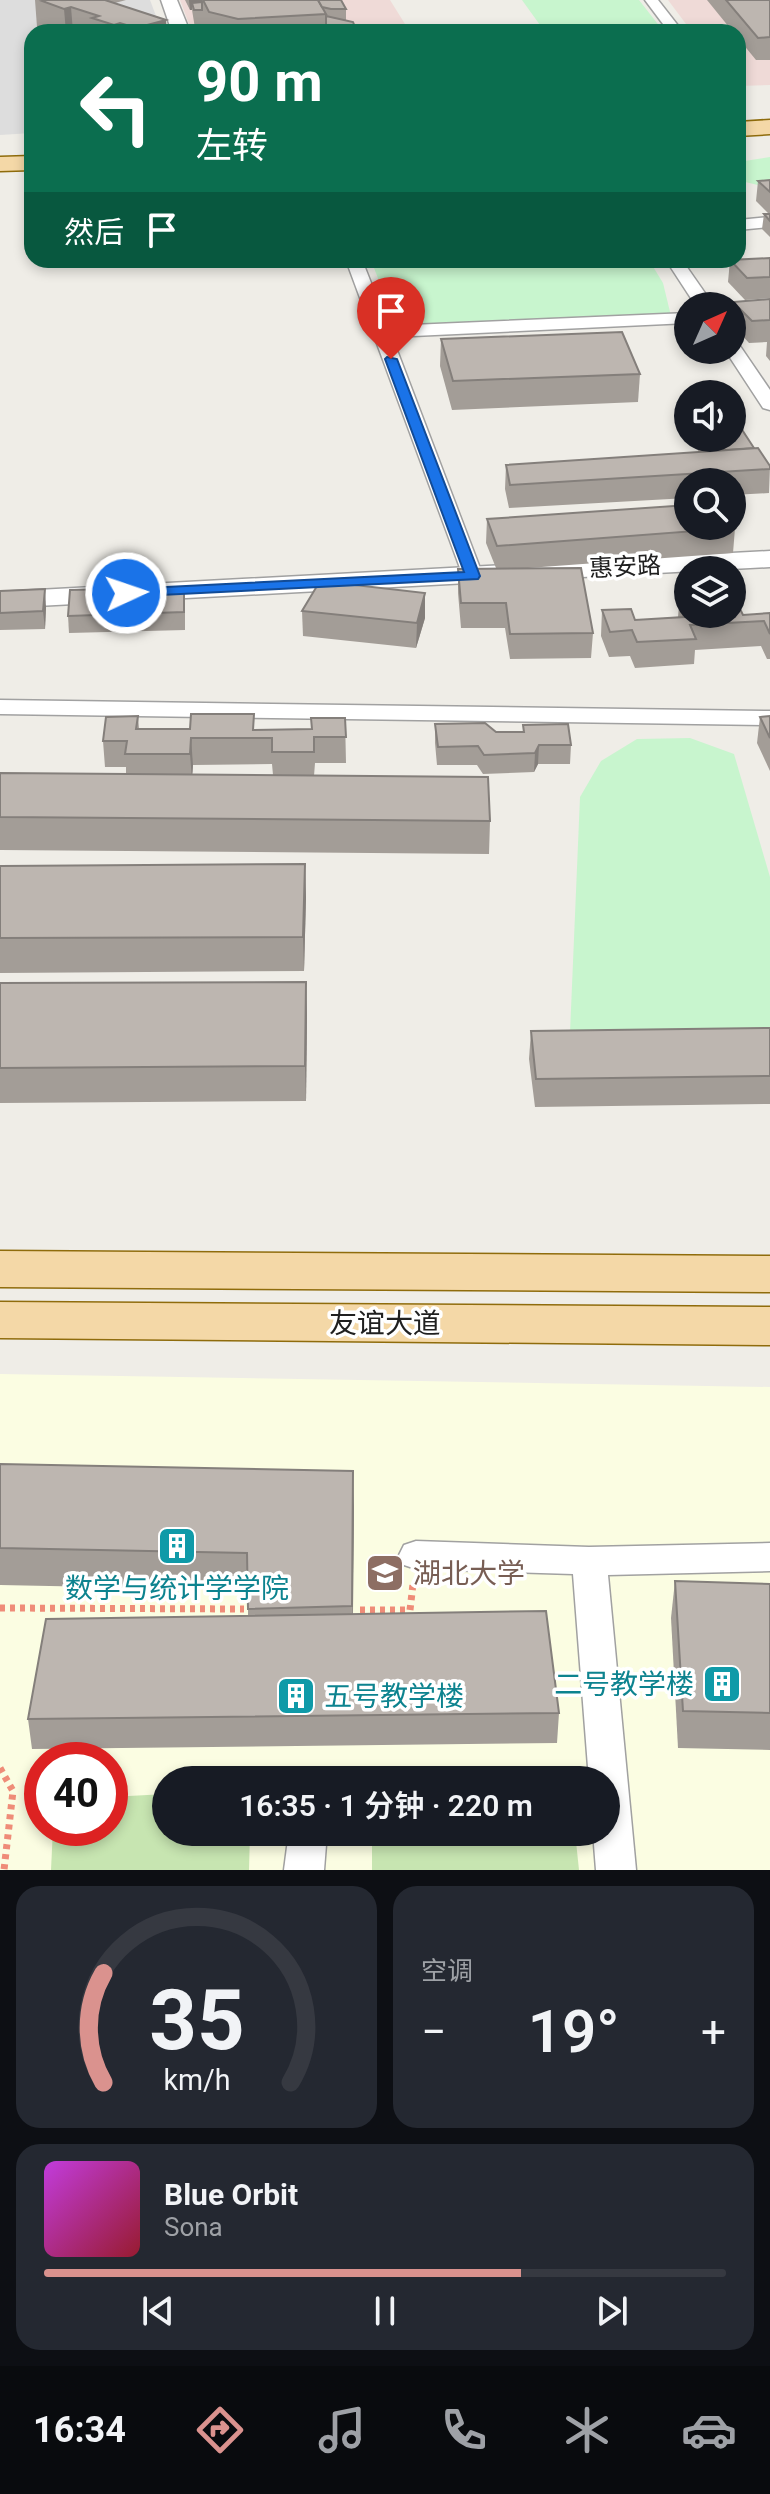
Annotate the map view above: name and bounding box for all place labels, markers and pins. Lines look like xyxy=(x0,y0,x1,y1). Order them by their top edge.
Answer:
pin xyxy=(357,277,425,359)
building icon: 数学与统计学学院 xyxy=(156,1525,198,1567)
school or university icon: 湖北大学 xyxy=(364,1552,406,1594)
place label: 湖北大学 xyxy=(413,1557,525,1590)
place label: 数学与统计学学院 xyxy=(65,1572,289,1605)
building icon: 二号教学楼 xyxy=(701,1663,743,1705)
place label: 二号教学楼 xyxy=(554,1668,694,1701)
building icon: 五号教学楼 xyxy=(275,1675,317,1717)
place label: 五号教学楼 xyxy=(324,1680,464,1713)

